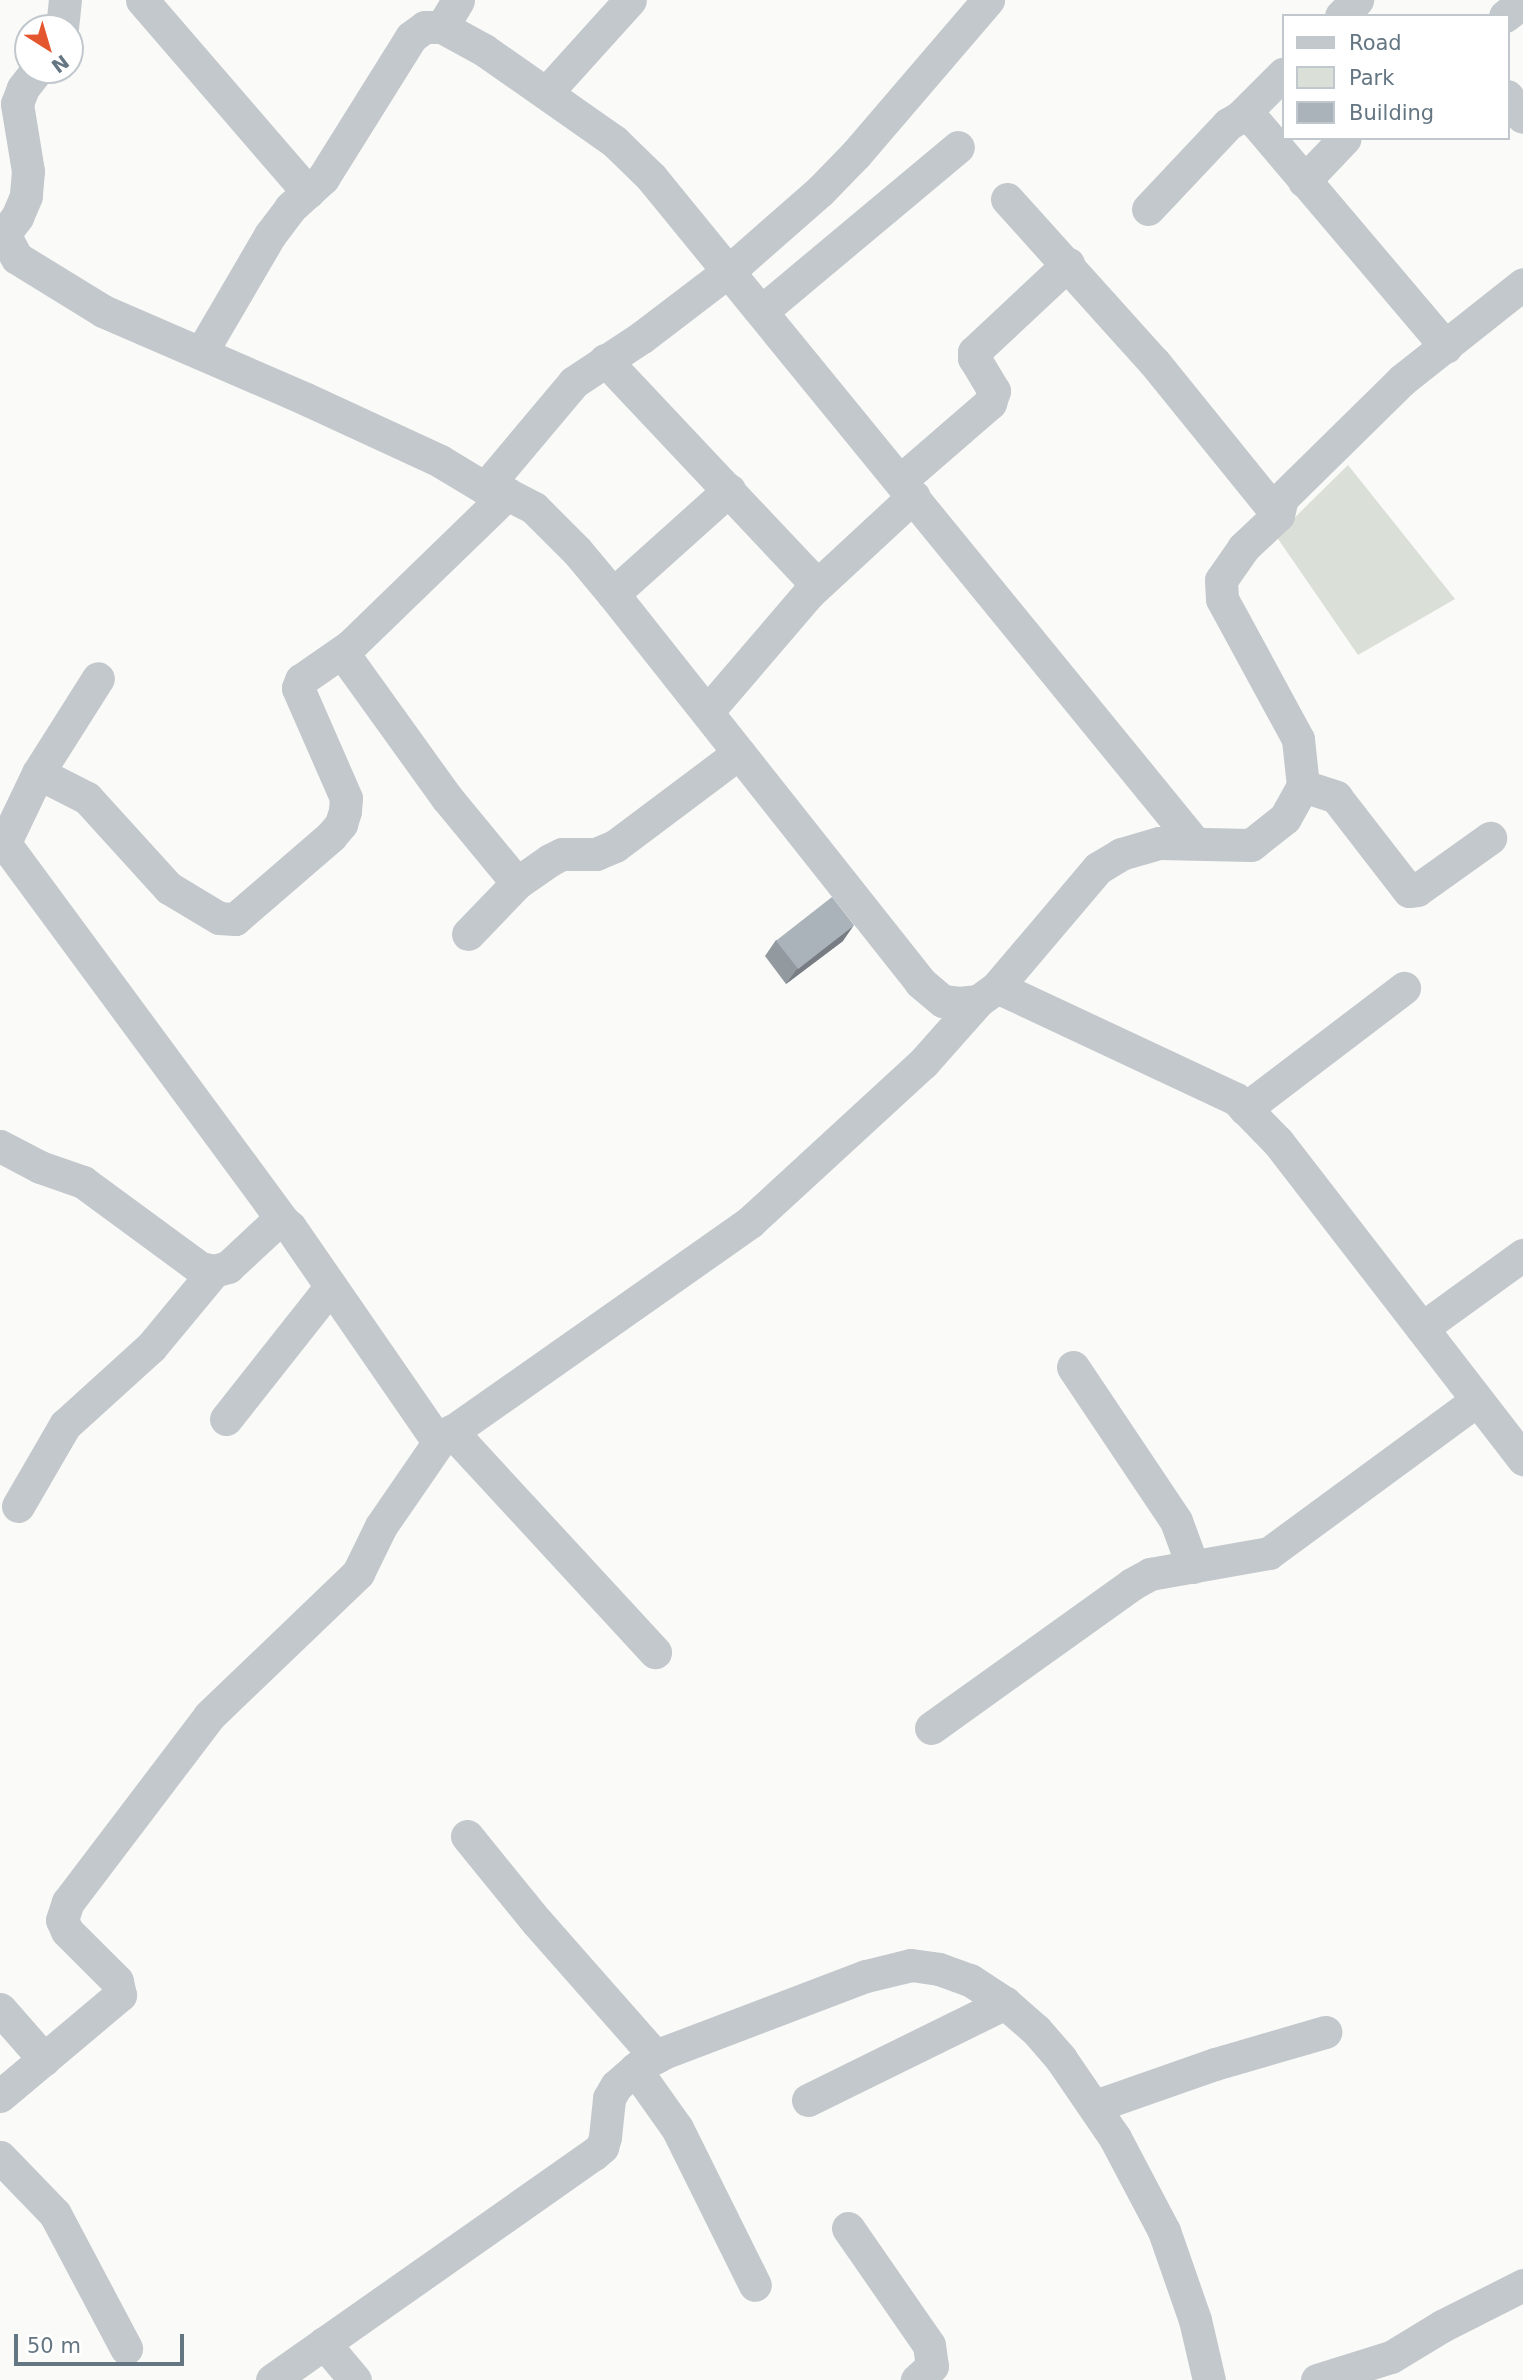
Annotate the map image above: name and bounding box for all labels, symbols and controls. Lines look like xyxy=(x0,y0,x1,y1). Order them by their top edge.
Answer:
north arrow xyxy=(14,14,84,84)
legend xyxy=(1282,14,1509,140)
text: Road xyxy=(1349,31,1402,55)
text: N xyxy=(47,51,73,78)
text: Park xyxy=(1349,66,1394,90)
text: Building xyxy=(1349,101,1434,125)
scale bar xyxy=(18,2320,187,2364)
text: 50 m xyxy=(27,2334,81,2358)

